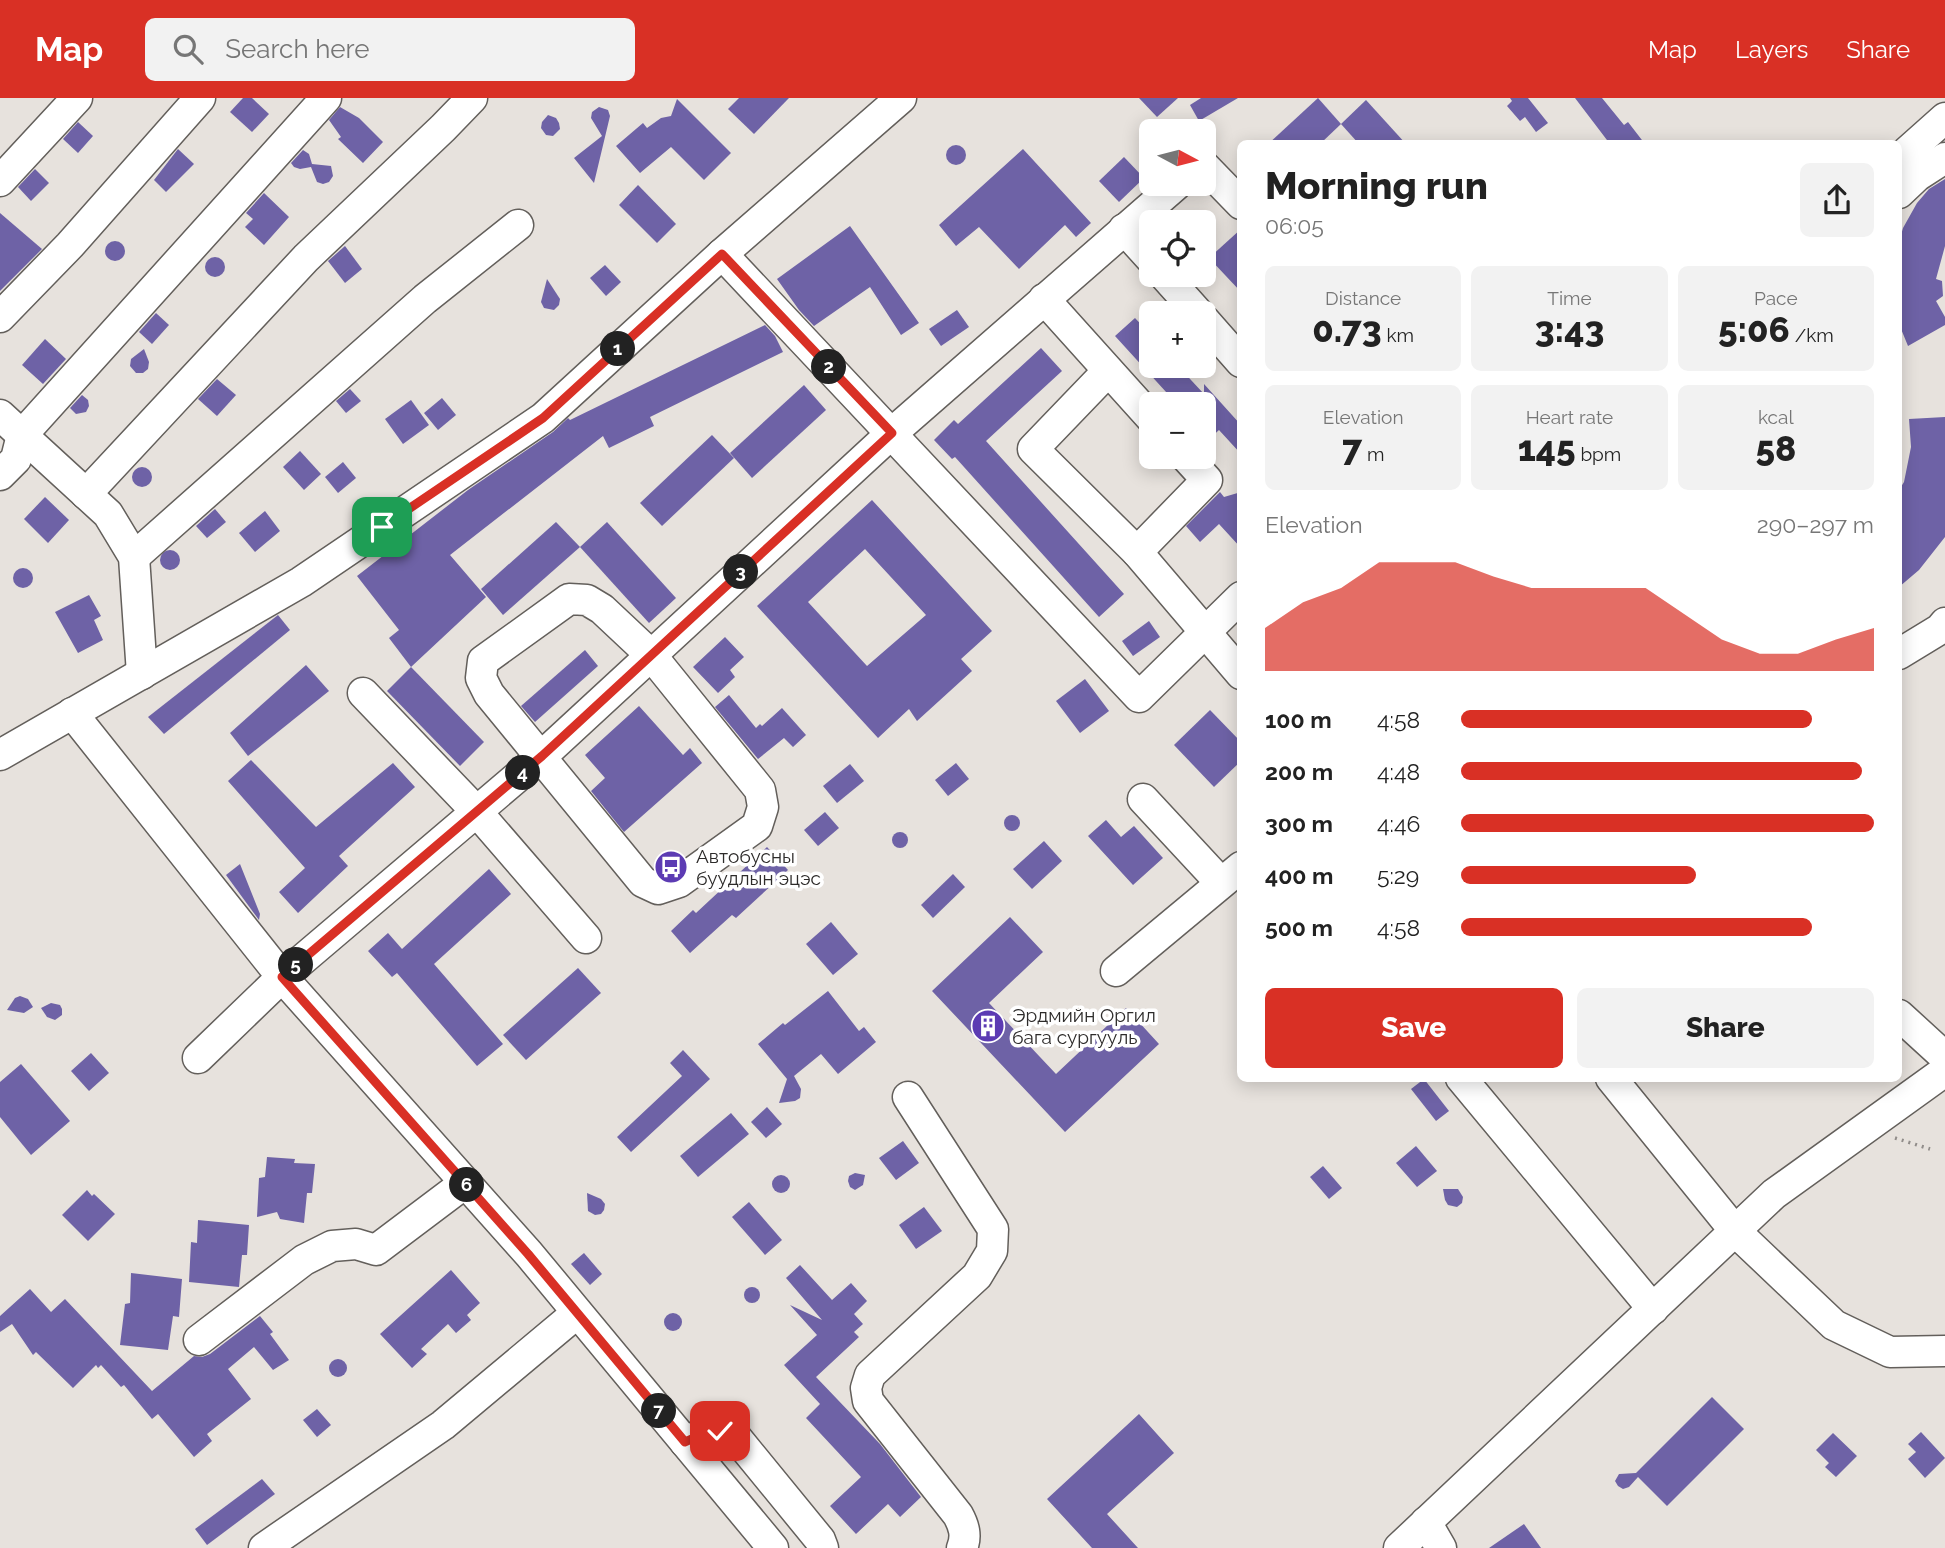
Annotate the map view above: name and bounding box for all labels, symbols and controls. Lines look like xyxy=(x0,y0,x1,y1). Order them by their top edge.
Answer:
search box xyxy=(145,18,635,81)
text: Map xyxy=(35,30,103,69)
icon: search xyxy=(169,30,207,68)
text: Search here xyxy=(225,34,370,64)
text: Map xyxy=(1648,35,1697,64)
text: Layers xyxy=(1735,35,1808,64)
text: Share xyxy=(1846,35,1910,64)
north arrow xyxy=(1139,119,1216,196)
map controls xyxy=(1139,119,1216,469)
text: Morning run xyxy=(1265,163,1488,208)
button: share xyxy=(1800,163,1874,237)
button: locate xyxy=(1139,210,1216,287)
text: 06:05 xyxy=(1265,212,1324,239)
text: Distance xyxy=(1325,287,1401,309)
text: Time xyxy=(1547,287,1592,309)
text: Pace xyxy=(1754,287,1798,309)
button: + xyxy=(1139,301,1216,378)
text: 0.73 xyxy=(1312,309,1382,350)
text: 3:43 xyxy=(1535,309,1604,350)
text: 5:06 xyxy=(1718,309,1790,350)
text: km xyxy=(1382,324,1414,346)
text: /km xyxy=(1790,324,1834,346)
pin: 1 xyxy=(600,331,636,366)
text: 1 xyxy=(613,337,622,359)
pin: 2 xyxy=(812,350,846,384)
text: 2 xyxy=(823,355,834,377)
button: − xyxy=(1139,392,1216,469)
text: Elevation xyxy=(1323,406,1404,428)
text: Heart rate xyxy=(1526,406,1613,428)
text: kcal xyxy=(1758,406,1794,428)
text: 7 xyxy=(1342,428,1362,469)
text: 145 xyxy=(1518,428,1576,469)
text: 58 xyxy=(1755,428,1796,469)
text: m xyxy=(1362,443,1384,465)
text: bpm xyxy=(1576,443,1621,465)
pin xyxy=(352,497,412,557)
icon: arrive xyxy=(363,508,401,546)
text: Elevation xyxy=(1265,511,1363,538)
text: 290–297 m xyxy=(1757,511,1874,538)
pin: 3 xyxy=(724,554,758,589)
text: 3 xyxy=(735,560,746,582)
text: 100 m xyxy=(1265,706,1332,733)
text: 4:58 xyxy=(1377,706,1420,733)
pin: 4 xyxy=(505,756,540,790)
text: 200 m xyxy=(1265,758,1333,785)
text: 4:48 xyxy=(1377,758,1420,785)
text: 4 xyxy=(517,761,528,783)
text: 300 m xyxy=(1265,810,1333,837)
text: 4:46 xyxy=(1377,810,1420,837)
place label: Автобусны буудлын эцэс xyxy=(696,845,821,889)
bus stop icon: Автобусны буудлын эцэс xyxy=(652,848,690,886)
text: 400 m xyxy=(1265,862,1333,889)
text: 5:29 xyxy=(1377,862,1419,889)
text: 500 m xyxy=(1265,914,1333,941)
text: 4:58 xyxy=(1377,914,1420,941)
pin: 5 xyxy=(278,948,314,982)
text: 5 xyxy=(290,953,301,975)
button: Save xyxy=(1265,988,1563,1068)
button: Share xyxy=(1577,988,1874,1068)
place label: Эрдмийн Оргил бага сургууль xyxy=(1012,1004,1156,1048)
building icon: Эрдмийн Оргил бага сургууль xyxy=(969,1007,1007,1045)
pin: 6 xyxy=(449,1168,484,1202)
text: 6 xyxy=(461,1173,472,1195)
pin: 7 xyxy=(642,1394,676,1428)
text: 7 xyxy=(653,1399,664,1421)
pin xyxy=(690,1401,750,1461)
icon: check xyxy=(701,1412,739,1450)

